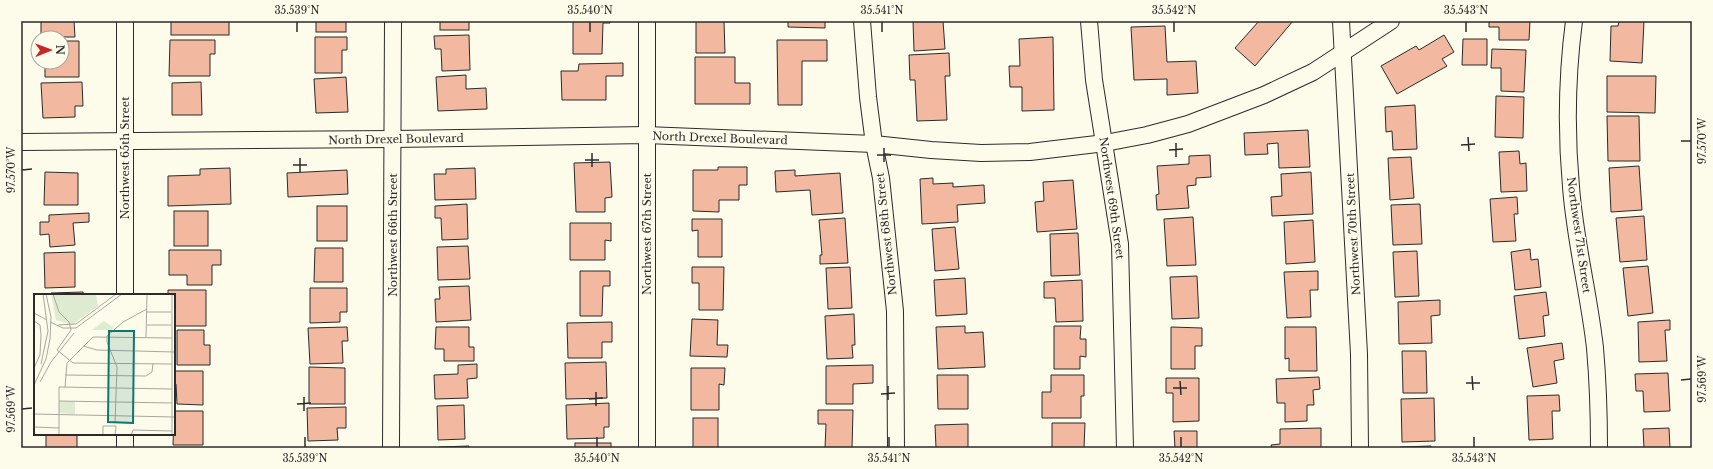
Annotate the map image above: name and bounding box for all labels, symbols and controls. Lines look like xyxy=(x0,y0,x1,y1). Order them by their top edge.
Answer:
text: 35.539°N xyxy=(274,4,320,17)
text: 35.540°N xyxy=(567,4,613,17)
text: 35.541°N xyxy=(861,4,903,17)
text: 35.542°N xyxy=(1152,4,1196,17)
text: 35.543°N xyxy=(1444,4,1488,17)
north arrow xyxy=(30,30,70,70)
text: N xyxy=(53,45,67,56)
street label: Northwest 65th Street xyxy=(118,96,132,219)
text: 97.570°W xyxy=(1696,117,1709,164)
street label: North Drexel Boulevard xyxy=(652,129,789,147)
street label: North Drexel Boulevard xyxy=(328,131,464,147)
street label: Northwest 69th Street xyxy=(1096,136,1128,261)
text: 97.570°W xyxy=(5,146,18,193)
street label: Northwest 68th Street xyxy=(873,171,899,296)
street label: Northwest 66th Street xyxy=(386,172,400,297)
street label: Northwest 67th Street xyxy=(640,172,654,295)
street label: Northwest 70th Street xyxy=(1343,172,1363,296)
street label: Northwest 71st Street xyxy=(1564,176,1594,295)
inset map xyxy=(34,294,175,435)
text: 97.569°W xyxy=(1696,355,1709,403)
text: 97.569°W xyxy=(5,385,18,433)
text: 35.539°N xyxy=(282,452,328,465)
text: 35.540°N xyxy=(574,452,620,465)
text: 35.541°N xyxy=(868,452,910,465)
text: 35.542°N xyxy=(1159,452,1203,465)
text: 35.543°N xyxy=(1452,452,1496,465)

